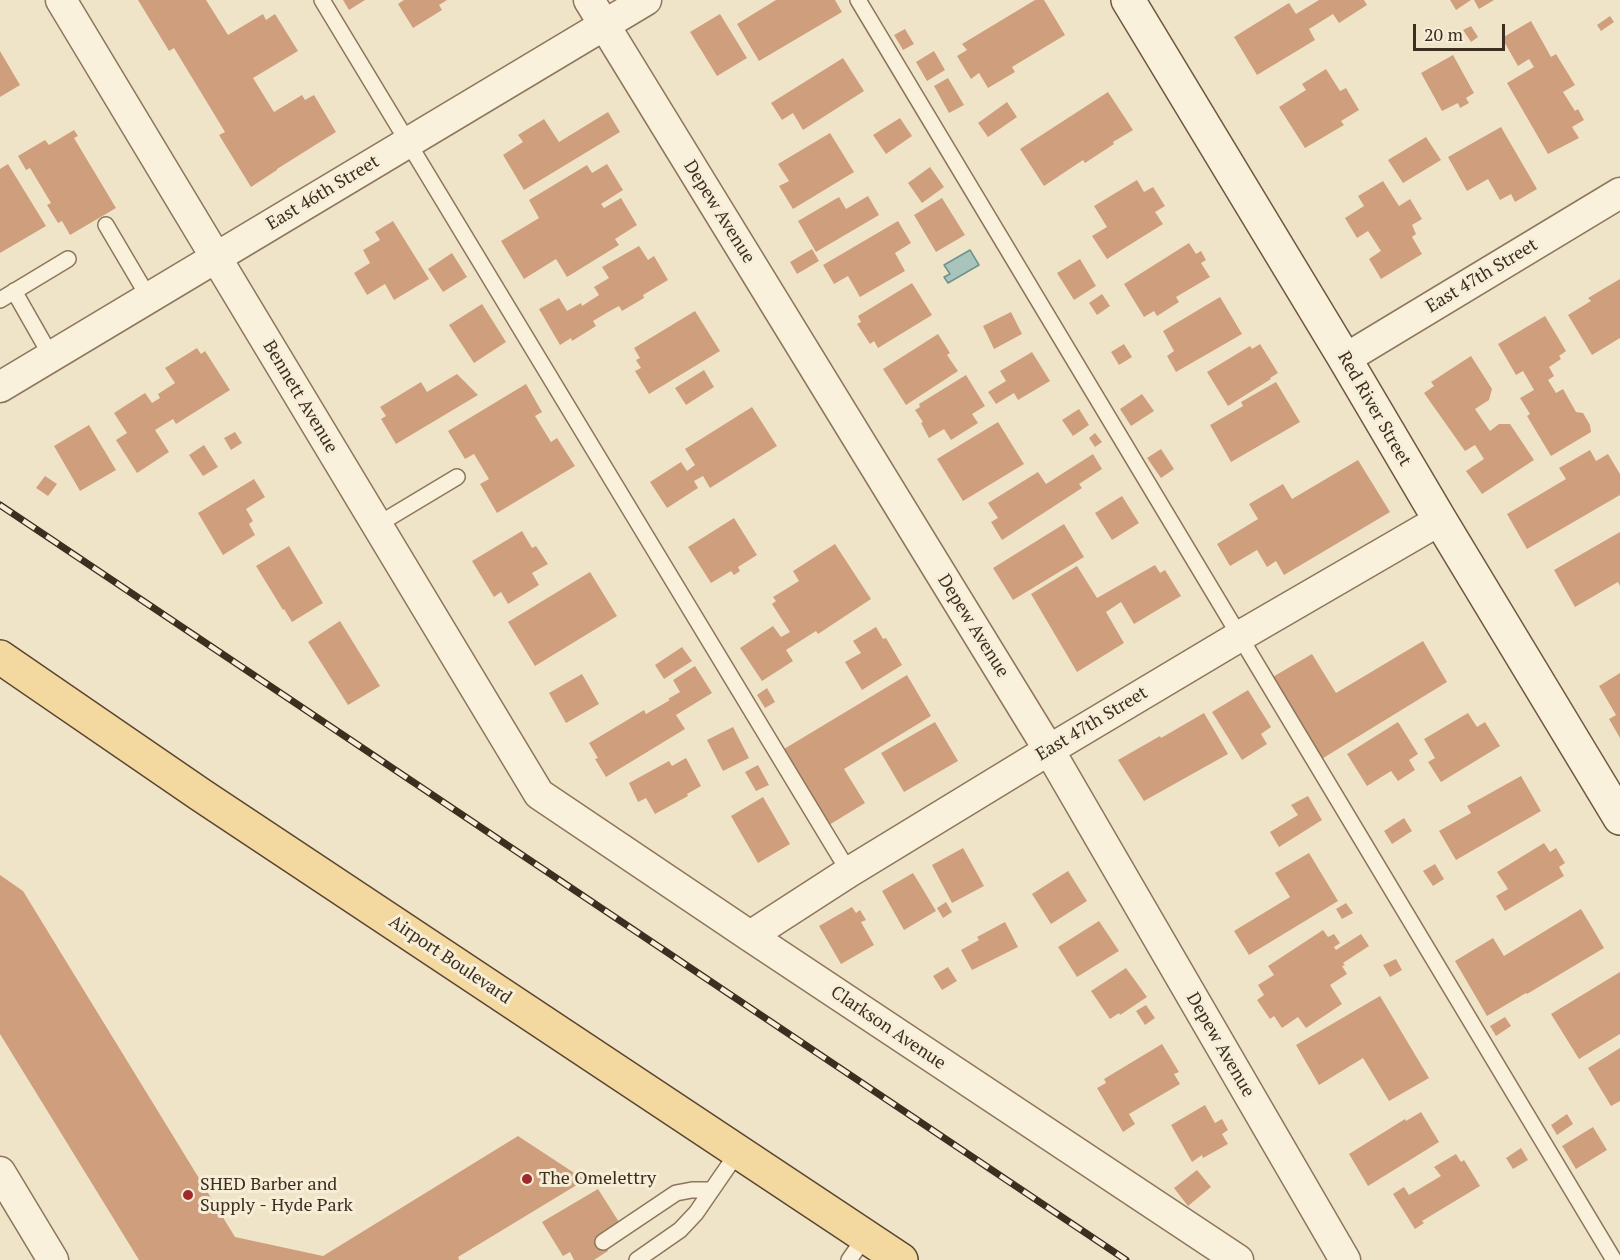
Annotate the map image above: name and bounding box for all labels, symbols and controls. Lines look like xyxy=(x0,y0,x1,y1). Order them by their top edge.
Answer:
scale bar xyxy=(1416,12,1508,50)
text: 20 m xyxy=(1424,22,1463,46)
street label: East 46th Street xyxy=(263,151,383,235)
street label: Depew Avenue xyxy=(679,156,759,268)
street label: East 47th Street xyxy=(1422,234,1542,318)
street label: Bennett Avenue xyxy=(258,337,342,457)
street label: Red River Street xyxy=(1332,348,1416,470)
street label: Depew Avenue xyxy=(933,570,1013,682)
street label: East 47th Street xyxy=(1032,682,1152,766)
street label: Airport Boulevard xyxy=(385,911,515,1009)
street label: Clarkson Avenue xyxy=(826,982,950,1074)
street label: Depew Avenue xyxy=(1181,989,1259,1101)
place label: The Omelettry xyxy=(539,1168,656,1190)
marker: The Omelettry xyxy=(520,1172,534,1186)
place label: SHED Barber and Supply - Hyde Park xyxy=(200,1174,353,1216)
marker: SHED Barber and Supply - Hyde Park xyxy=(181,1188,195,1202)

